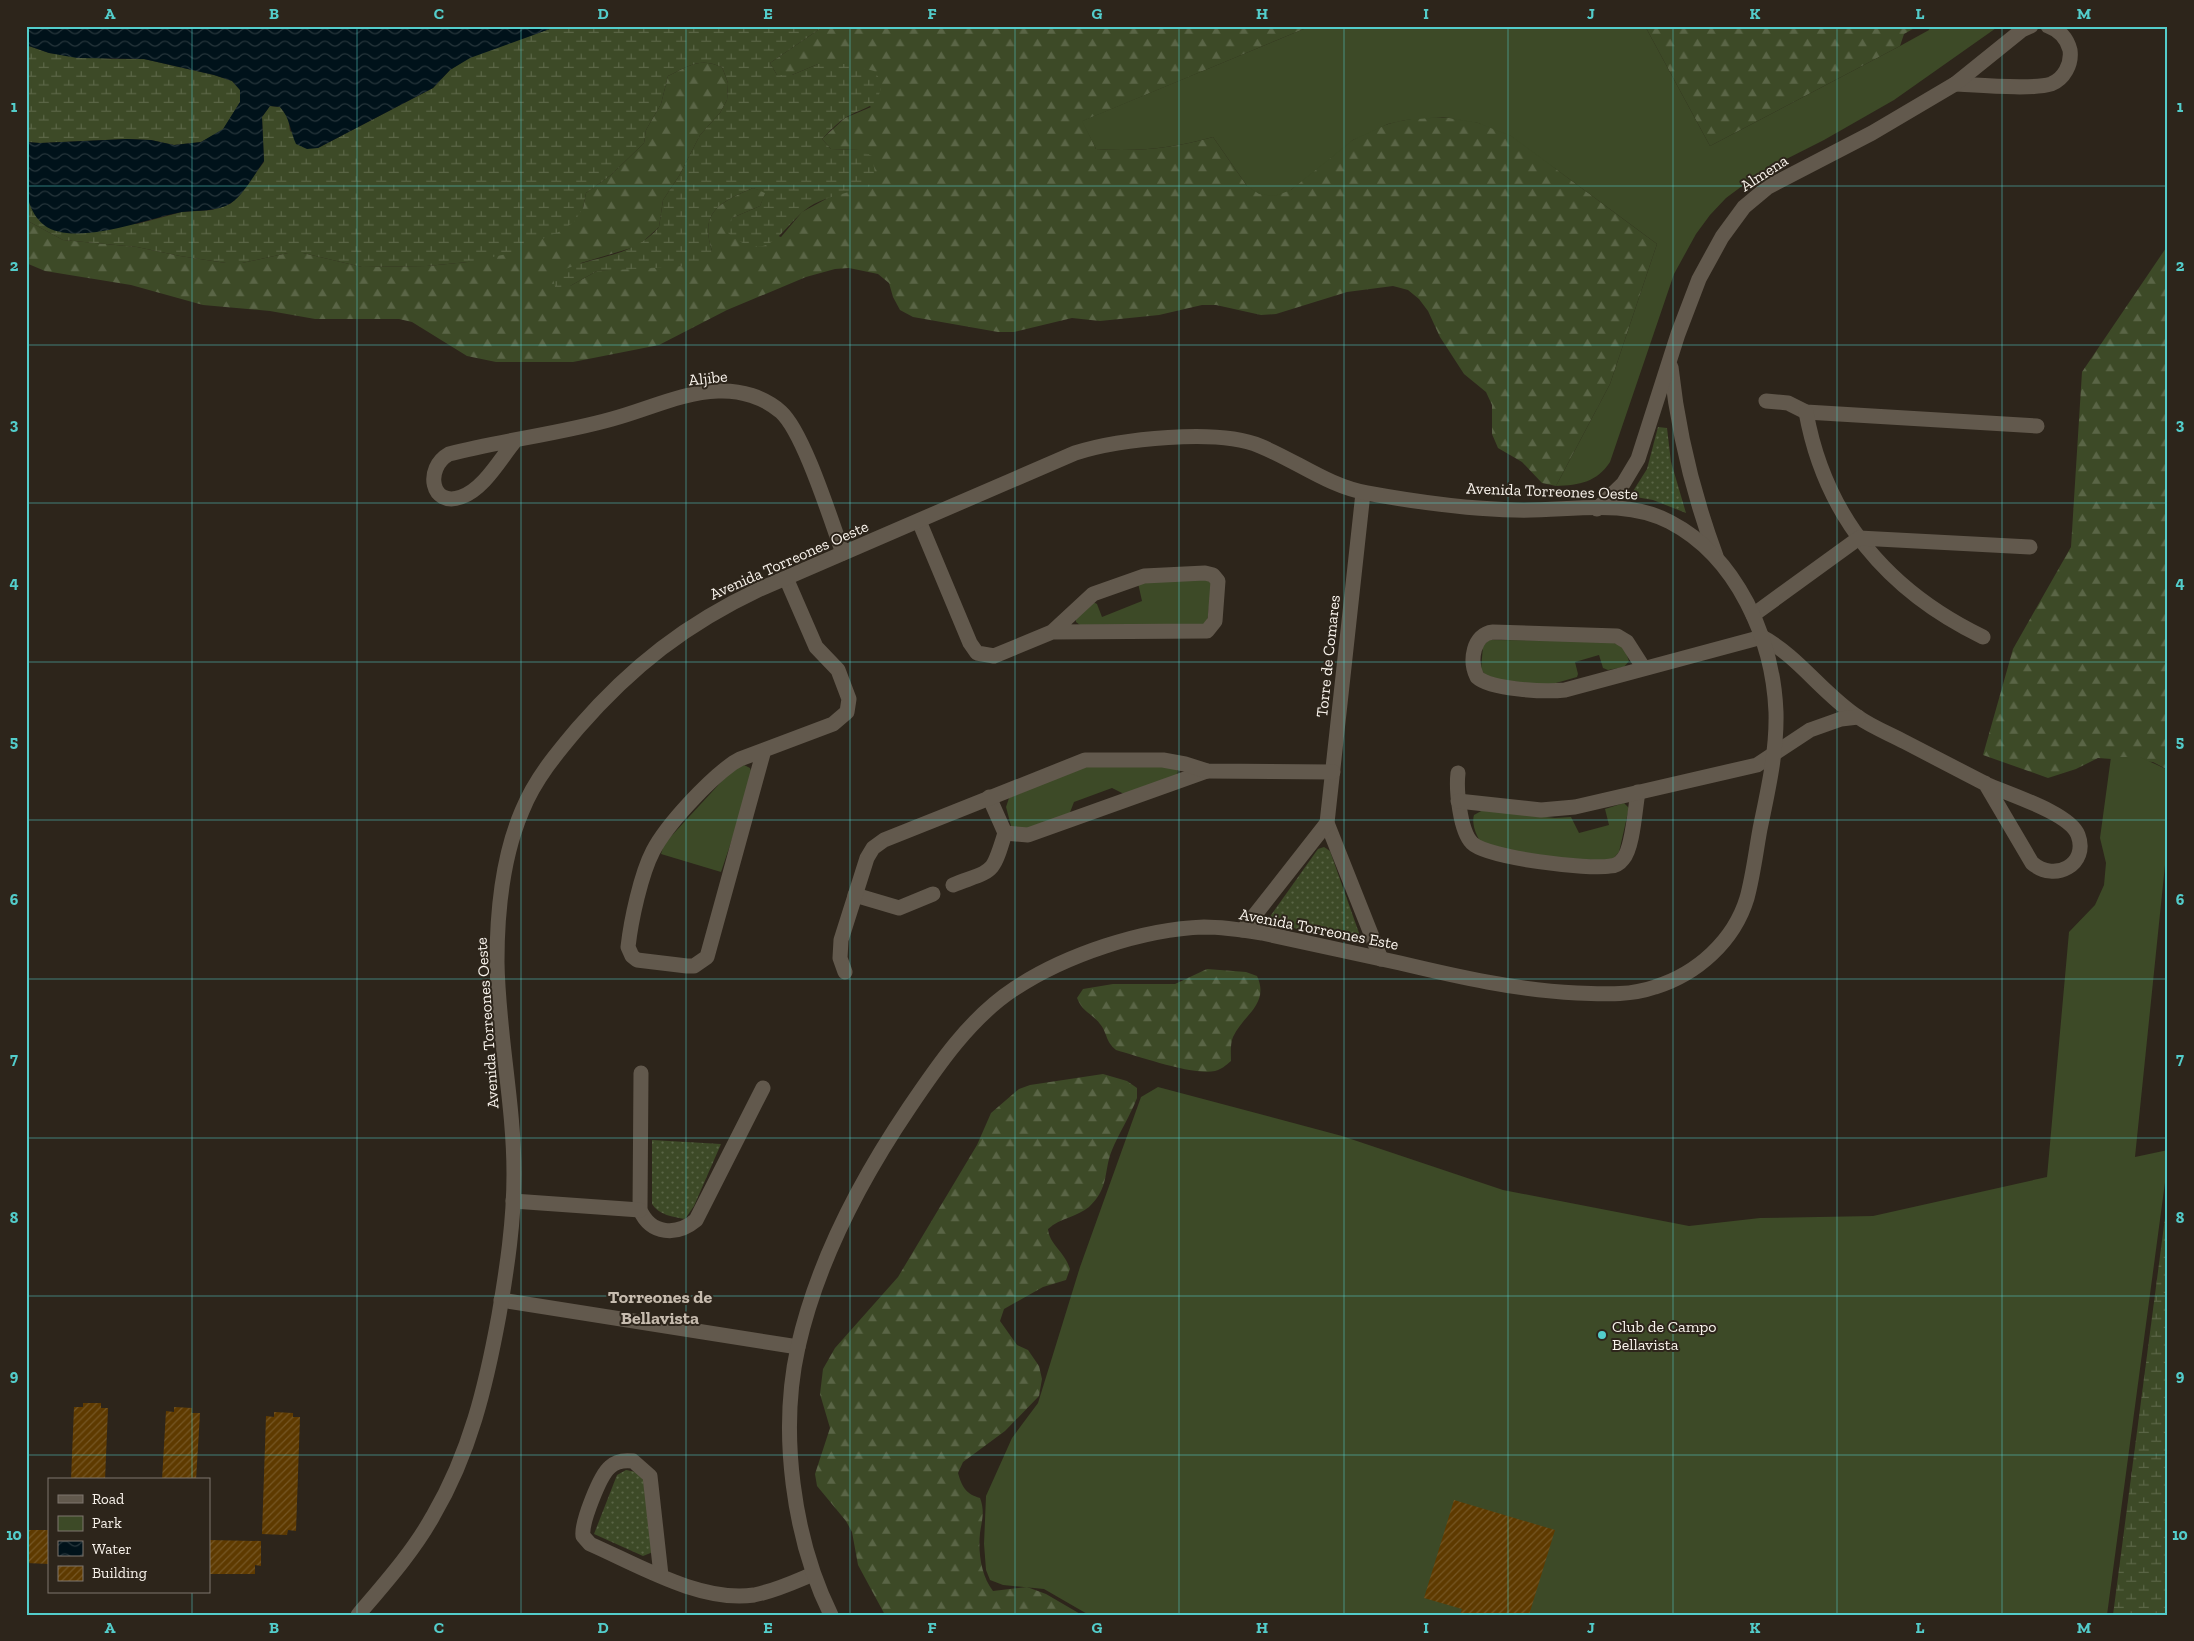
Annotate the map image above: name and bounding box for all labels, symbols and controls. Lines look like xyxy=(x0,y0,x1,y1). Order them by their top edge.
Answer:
text: A xyxy=(105,4,116,23)
text: B xyxy=(269,4,279,23)
text: C xyxy=(434,4,444,23)
text: D xyxy=(597,4,609,23)
text: E xyxy=(763,4,773,23)
text: F xyxy=(927,4,937,23)
text: G xyxy=(1092,4,1103,23)
text: H xyxy=(1256,4,1268,23)
text: I xyxy=(1423,4,1429,23)
text: J xyxy=(1587,4,1595,23)
text: K xyxy=(1750,4,1761,23)
text: L xyxy=(1916,4,1925,23)
text: M xyxy=(2077,4,2091,23)
text: 1 xyxy=(11,97,18,116)
text: 1 xyxy=(2177,97,2184,116)
street label: Almena xyxy=(1737,150,1792,195)
text: 2 xyxy=(10,256,19,275)
text: 2 xyxy=(2176,256,2185,275)
street label: Aljibe xyxy=(688,367,728,389)
text: 3 xyxy=(10,415,19,434)
text: 3 xyxy=(2176,415,2185,434)
street label: Avenida Torreones Oeste xyxy=(1466,479,1638,503)
street label: Avenida Torreones Oeste xyxy=(707,516,871,604)
text: 4 xyxy=(9,573,19,592)
text: 4 xyxy=(2175,573,2185,592)
street label: Torre de Comares xyxy=(1312,594,1344,718)
text: 5 xyxy=(10,732,18,751)
text: 5 xyxy=(2176,732,2184,751)
text: 6 xyxy=(10,890,19,909)
text: 6 xyxy=(2176,890,2185,909)
street label: Avenida Torreones Este xyxy=(1238,904,1400,954)
street label: Avenida Torreones Oeste xyxy=(472,937,502,1109)
text: 7 xyxy=(10,1049,18,1068)
text: 7 xyxy=(2176,1049,2184,1068)
text: 8 xyxy=(10,1208,19,1227)
text: 8 xyxy=(2176,1208,2185,1227)
district label: Torreones de Bellavista xyxy=(608,1286,712,1329)
place label: Club de Campo Bellavista xyxy=(1612,1317,1717,1354)
marker: Club de Campo Bellavista xyxy=(1596,1329,1608,1341)
text: 9 xyxy=(10,1366,19,1385)
text: 9 xyxy=(2176,1366,2185,1385)
legend xyxy=(48,1478,210,1594)
text: Road xyxy=(92,1490,125,1508)
text: Park xyxy=(92,1514,122,1532)
text: 10 xyxy=(6,1525,22,1544)
text: 10 xyxy=(2172,1525,2188,1544)
text: Water xyxy=(92,1540,132,1558)
text: Building xyxy=(92,1564,147,1582)
text: A xyxy=(105,1618,116,1637)
text: B xyxy=(269,1618,279,1637)
text: C xyxy=(434,1618,444,1637)
text: D xyxy=(597,1618,609,1637)
text: E xyxy=(763,1618,773,1637)
text: F xyxy=(927,1618,937,1637)
text: G xyxy=(1092,1618,1103,1637)
text: H xyxy=(1256,1618,1268,1637)
text: I xyxy=(1423,1618,1429,1637)
text: J xyxy=(1587,1618,1595,1637)
text: K xyxy=(1750,1618,1761,1637)
text: L xyxy=(1916,1618,1925,1637)
text: M xyxy=(2077,1618,2091,1637)

